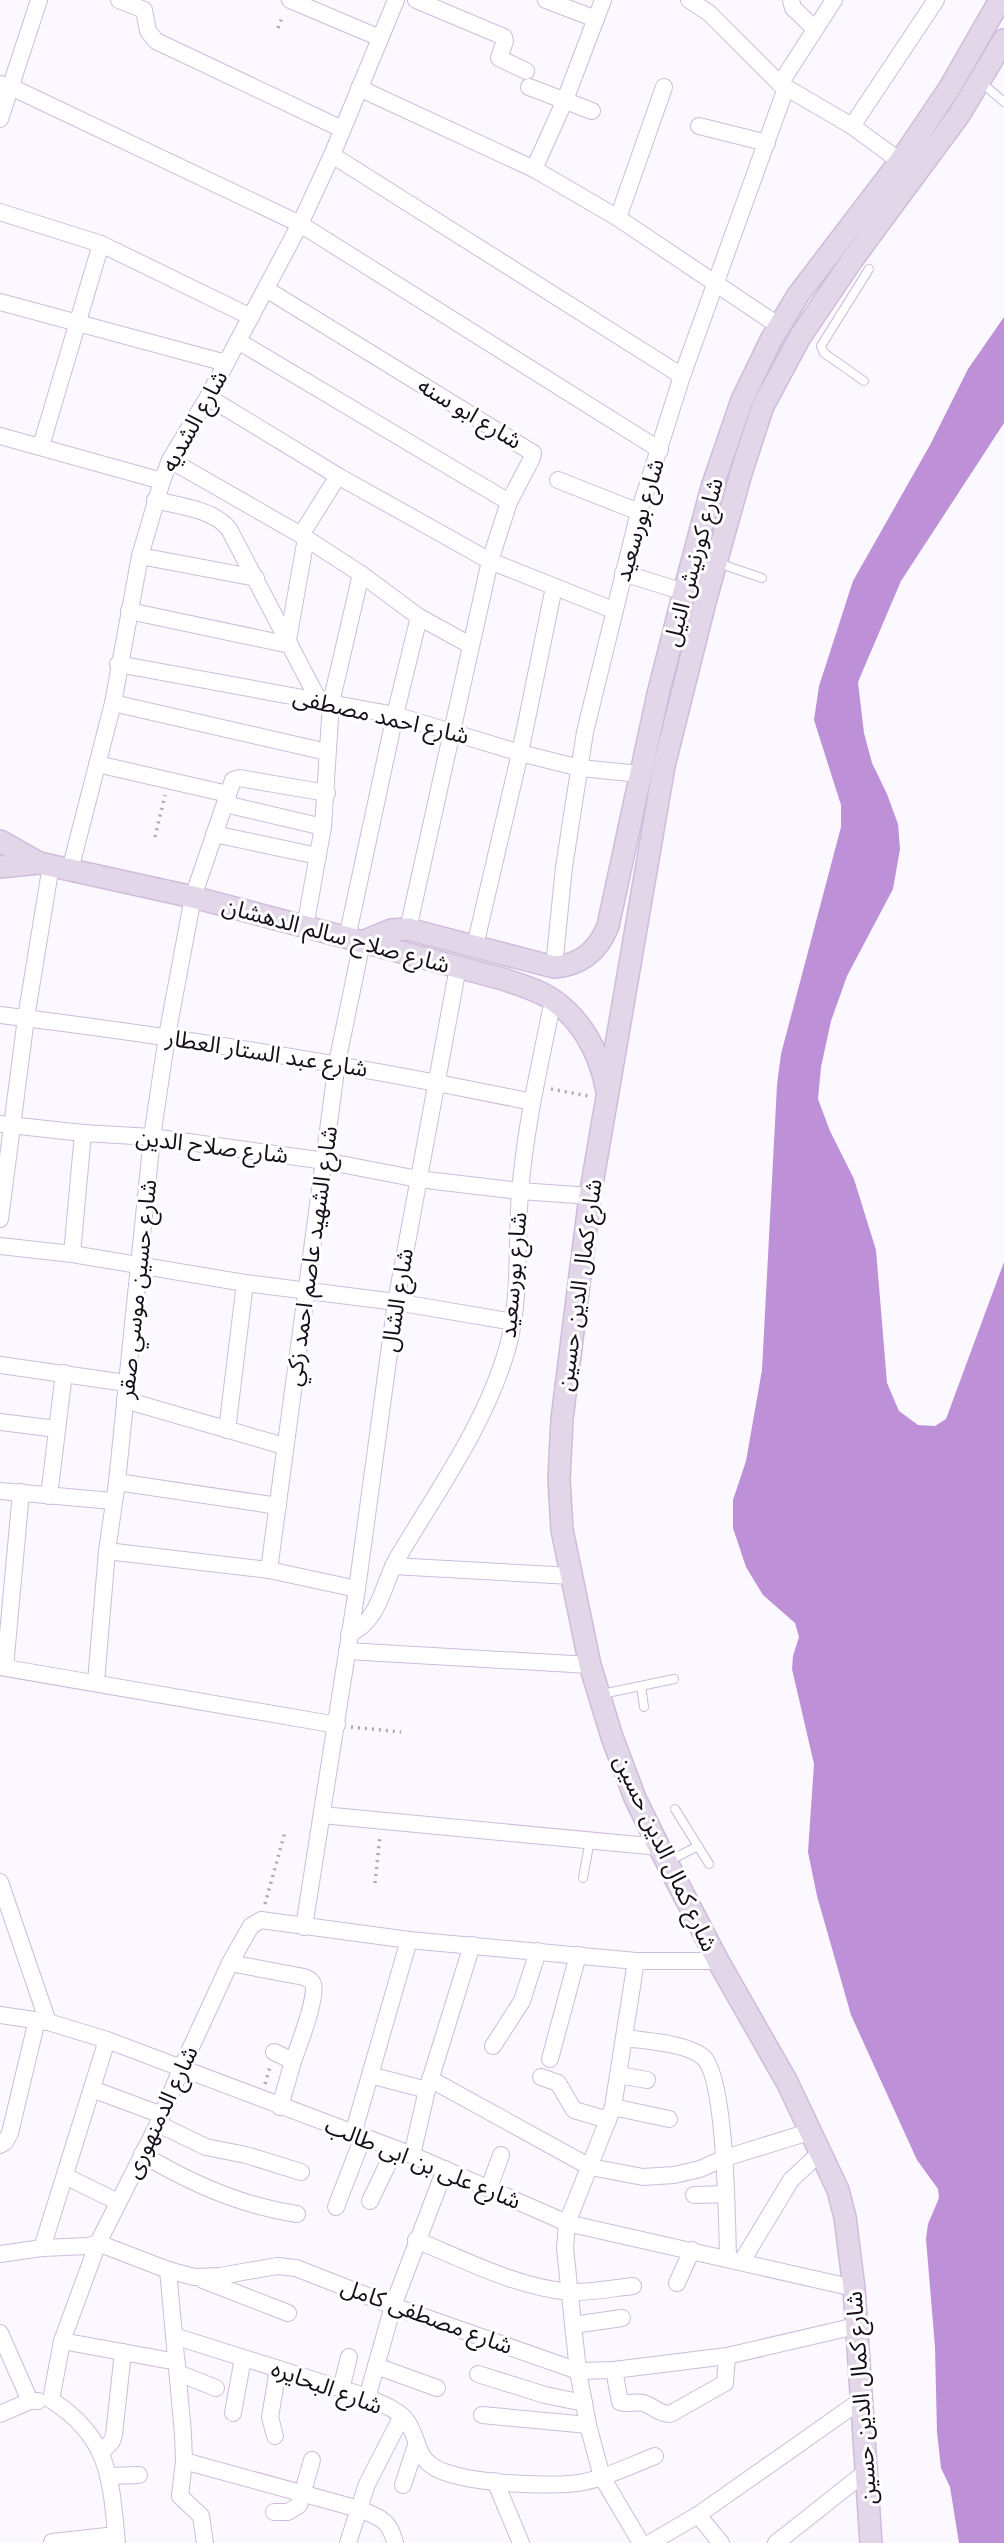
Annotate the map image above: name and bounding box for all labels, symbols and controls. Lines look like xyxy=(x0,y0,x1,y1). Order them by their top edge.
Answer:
street label: شارع الشديه xyxy=(154,365,236,478)
street label: شارع ابو سنه xyxy=(411,370,528,458)
street label: شارع بورسعيد xyxy=(607,455,673,585)
street label: شارع كورنيش النيل xyxy=(656,474,732,650)
street label: شارع احمد مصطفى xyxy=(290,681,472,753)
street label: شارع صلاح سالم الدهشان xyxy=(218,890,453,982)
street label: شارع عبد الستار العطار xyxy=(163,1022,370,1086)
street label: شارع صلاح الدين xyxy=(134,1122,290,1172)
street label: شارع الشهيد عاصم احمد زكي xyxy=(278,1124,346,1388)
street label: شارع كمال الدين حسين xyxy=(549,1177,611,1393)
street label: شارع حسين موسي صقر xyxy=(110,1178,166,1401)
street label: شارع بورسعيد xyxy=(493,1211,535,1339)
street label: شارع الشال xyxy=(374,1246,422,1354)
street label: شارع كمال الدين حسين xyxy=(605,1750,725,1957)
street label: شارع الدمنهورى xyxy=(117,2041,207,2184)
street label: شارع على بن ابى طالب xyxy=(320,2110,525,2218)
street label: شارع مصطفى كامل xyxy=(337,2271,517,2363)
street label: شارع كمال الدين حسين xyxy=(839,2290,885,2506)
street label: شارع البحايره xyxy=(267,2353,387,2423)

